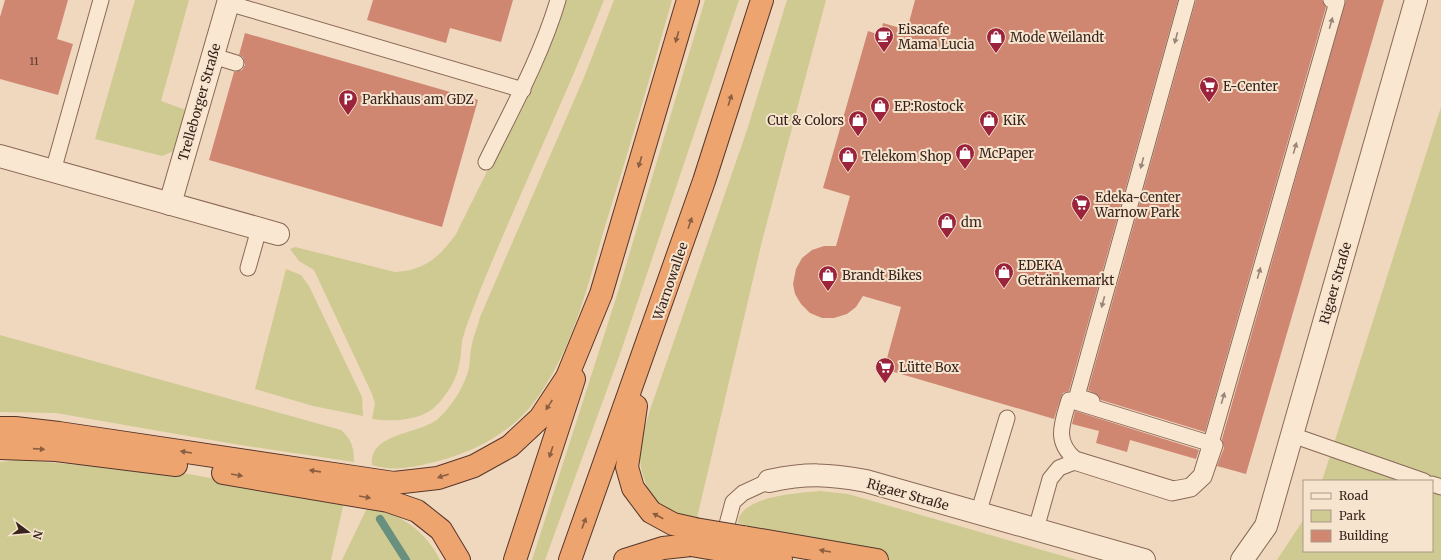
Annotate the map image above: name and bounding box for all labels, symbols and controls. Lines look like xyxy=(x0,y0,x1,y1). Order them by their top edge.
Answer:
one-way arrow xyxy=(1328,17,1334,29)
place label: Eisacafe Mama Lucia xyxy=(898,21,975,53)
cafe icon: Eisacafe Mama Lucia xyxy=(873,25,895,53)
shop icon: Mode Weilandt xyxy=(985,26,1007,54)
place label: Mode Weilandt xyxy=(1010,29,1104,46)
one-way arrow xyxy=(674,32,680,44)
one-way arrow xyxy=(1173,32,1179,44)
street label: Trelleborger Straße xyxy=(175,41,224,163)
house number: 11 xyxy=(29,54,39,68)
supermarket icon: E-Center xyxy=(1198,75,1220,103)
place label: E-Center xyxy=(1223,78,1278,95)
parking icon: Parkhaus am GDZ xyxy=(337,88,359,116)
place label: Parkhaus am GDZ xyxy=(362,91,474,108)
one-way arrow xyxy=(727,94,733,106)
shop icon: EP:Rostock xyxy=(869,95,891,123)
place label: EP:Rostock xyxy=(894,98,965,115)
shop icon: Cut & Colors xyxy=(847,109,869,137)
shop icon: KiK xyxy=(978,109,1000,137)
place label: Cut & Colors xyxy=(767,112,844,129)
place label: KiK xyxy=(1003,112,1027,129)
shop icon: McPaper xyxy=(954,142,976,170)
one-way arrow xyxy=(1292,142,1298,154)
shop icon: Telekom Shop xyxy=(837,145,859,173)
place label: McPaper xyxy=(979,145,1034,162)
place label: Telekom Shop xyxy=(862,148,951,165)
one-way arrow xyxy=(637,156,643,168)
one-way arrow xyxy=(1139,157,1145,169)
place label: Edeka-Center Warnow Park xyxy=(1094,189,1181,221)
supermarket icon: Edeka-Center Warnow Park xyxy=(1070,193,1092,221)
shop icon: dm xyxy=(936,211,958,239)
place label: dm xyxy=(961,214,982,231)
one-way arrow xyxy=(687,217,693,229)
street label: Warnowallee xyxy=(649,240,692,323)
street label: Rigaer Straße xyxy=(1316,240,1355,326)
place label: EDEKA Getränkemarkt xyxy=(1018,257,1114,289)
shop icon: EDEKA Getränkemarkt xyxy=(993,261,1015,289)
shop icon: Brandt Bikes xyxy=(817,264,839,292)
place label: Brandt Bikes xyxy=(842,267,922,284)
one-way arrow xyxy=(1256,267,1262,279)
one-way arrow xyxy=(1100,295,1106,308)
supermarket icon: Lütte Box xyxy=(874,356,896,384)
place label: Lütte Box xyxy=(899,359,959,376)
one-way arrow xyxy=(1220,392,1226,404)
one-way arrow xyxy=(545,399,552,411)
one-way arrow xyxy=(33,446,45,453)
one-way arrow xyxy=(548,446,554,458)
one-way arrow xyxy=(180,449,192,455)
one-way arrow xyxy=(309,468,321,474)
one-way arrow xyxy=(231,472,243,478)
one-way arrow xyxy=(437,473,449,479)
street label: Rigaer Straße xyxy=(865,475,951,514)
legend xyxy=(1303,480,1433,552)
text: Road xyxy=(1339,488,1368,503)
one-way arrow xyxy=(359,494,371,500)
text: Park xyxy=(1339,508,1366,523)
north arrow xyxy=(8,512,48,552)
one-way arrow xyxy=(653,513,664,520)
one-way arrow xyxy=(581,517,587,529)
text: Building xyxy=(1339,528,1389,543)
text: N xyxy=(30,529,46,541)
one-way arrow xyxy=(819,548,831,554)

